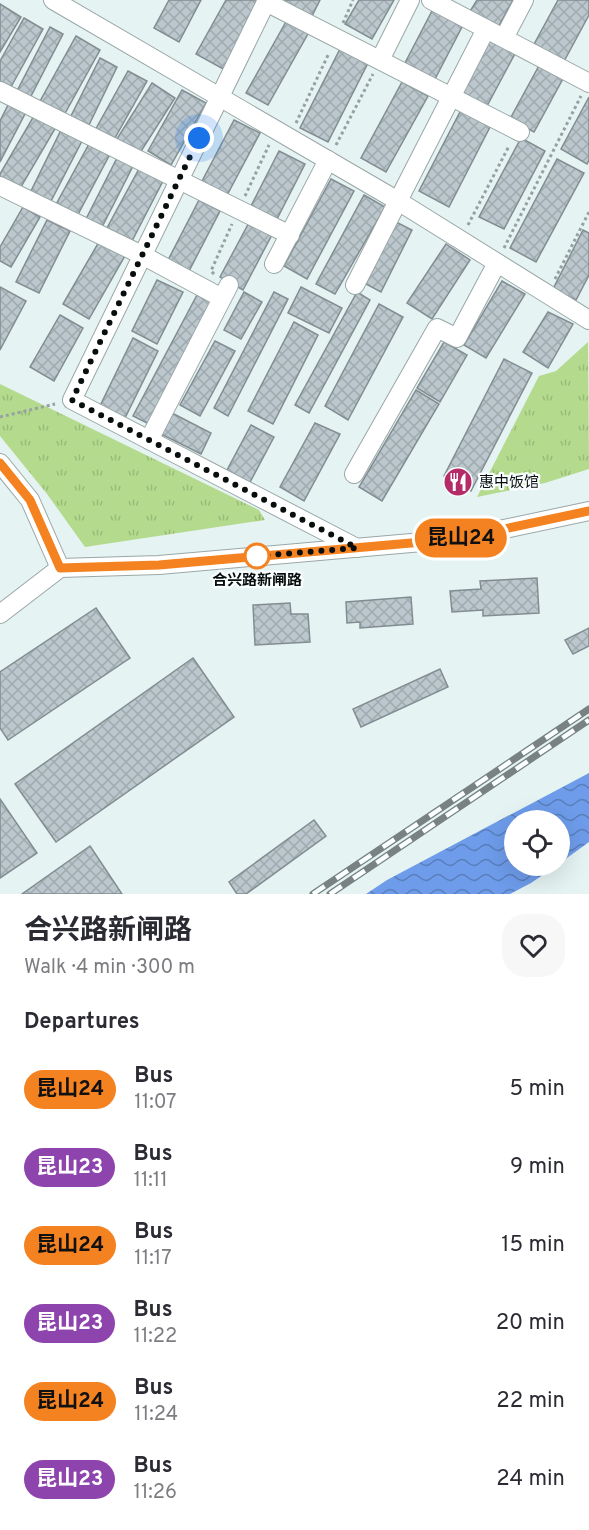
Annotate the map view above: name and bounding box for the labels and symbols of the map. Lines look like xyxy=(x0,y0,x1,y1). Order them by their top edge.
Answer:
your location xyxy=(184,123,214,153)
restaurant icon: 惠中饭馆 xyxy=(442,466,474,498)
place label: 惠中饭馆 xyxy=(479,474,539,493)
line badge: 昆山24 xyxy=(419,518,503,558)
marker: 合兴路新闸路 xyxy=(244,543,270,569)
place label: 合兴路新闸路 xyxy=(212,572,302,591)

